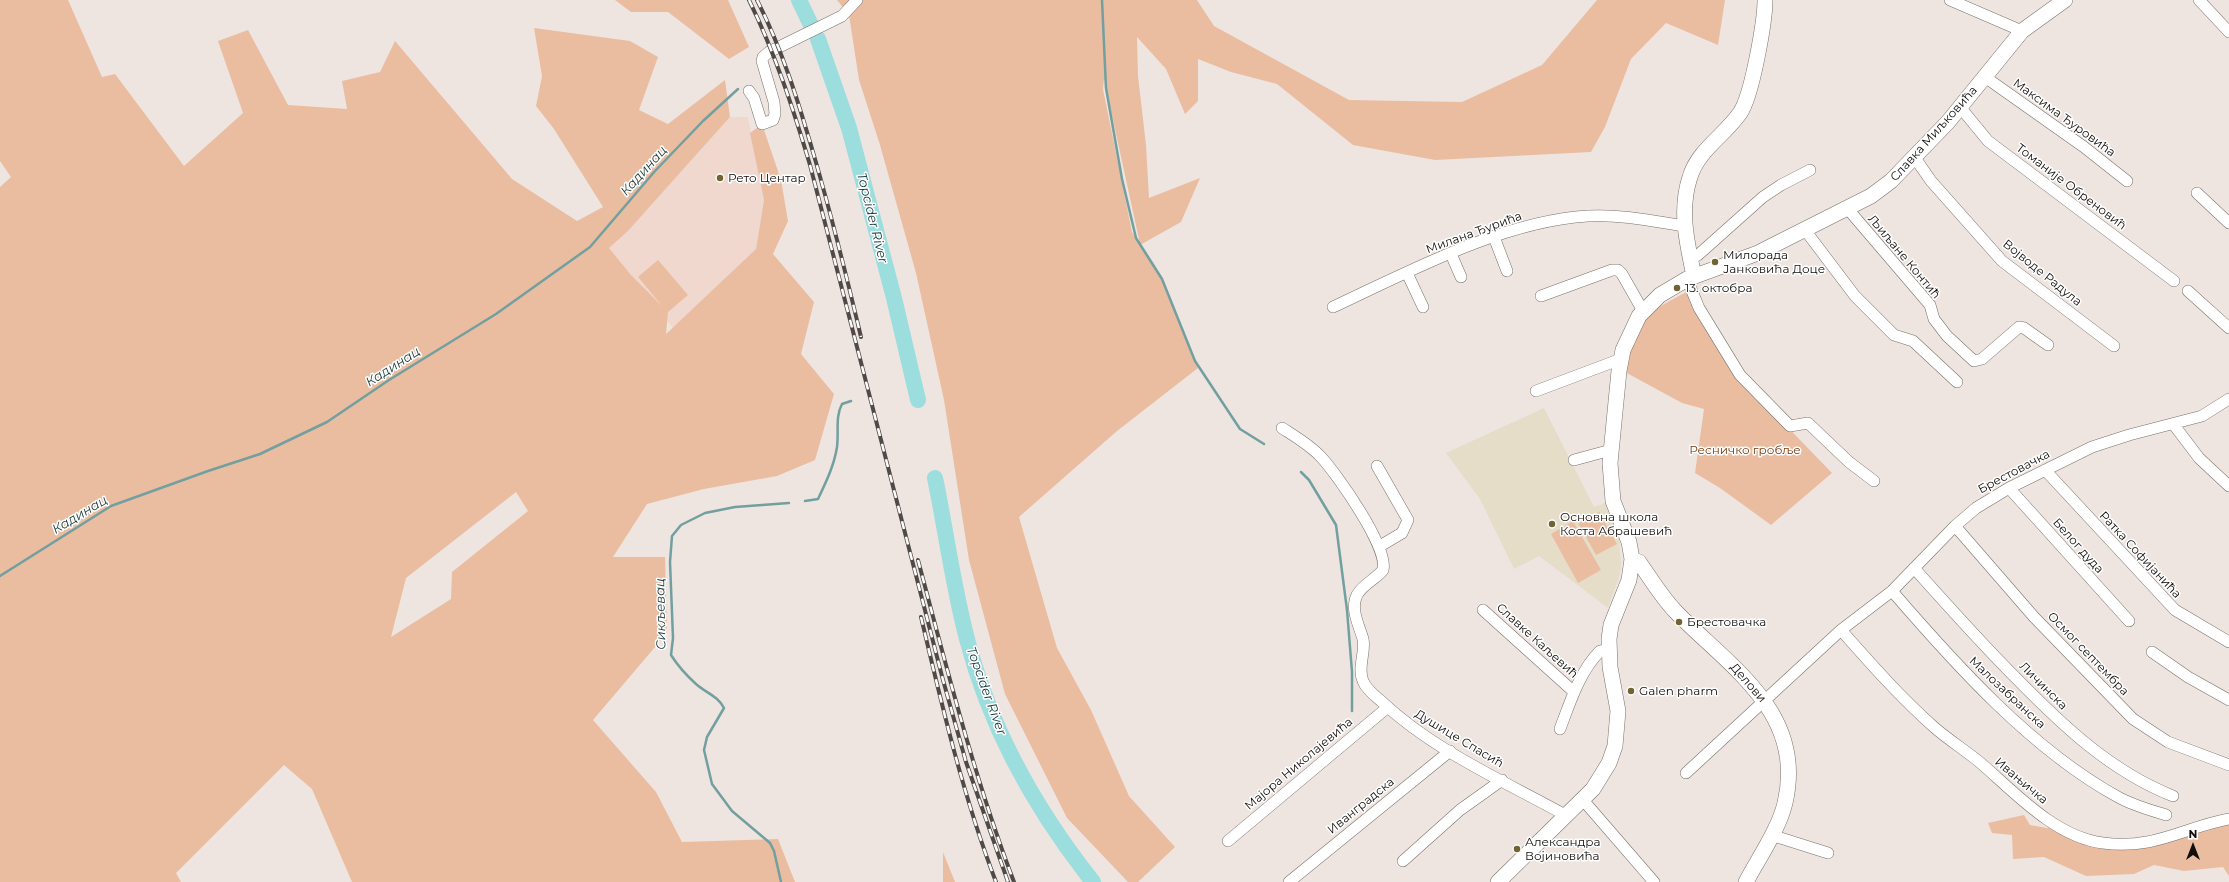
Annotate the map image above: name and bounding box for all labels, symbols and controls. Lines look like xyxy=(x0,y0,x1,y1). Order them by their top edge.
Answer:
street label: Максима Ђуровића xyxy=(2010,76,2118,160)
street label: Славка Миљковића xyxy=(1887,83,1981,185)
street label: Томаније Обреновић xyxy=(2013,141,2129,233)
water label: Кадинац xyxy=(618,143,670,199)
place label: Рето Центар xyxy=(728,171,806,185)
water label: Topcider River xyxy=(853,171,891,265)
marker: Рето Центар xyxy=(715,173,725,183)
street label: Милана Ђурића xyxy=(1424,209,1524,257)
street label: Љиљане Контић xyxy=(1865,212,1943,302)
street label: Војводе Радула xyxy=(2000,237,2084,309)
place label: Милорада Јанковића Доце xyxy=(1723,248,1825,276)
marker: Милорада Јанковића Доце xyxy=(1710,257,1720,267)
place label: 13. октобра xyxy=(1685,281,1752,295)
marker: 13. октобра xyxy=(1672,283,1682,293)
water label: Кадинац xyxy=(363,344,423,390)
park label: Ресничко гробље xyxy=(1689,443,1801,457)
street label: Брестовачка xyxy=(1976,447,2052,497)
water label: Кадинац xyxy=(50,492,110,538)
street label: Ратка Софијанића xyxy=(2096,509,2184,601)
place label: Основна школа Коста Абрашевић xyxy=(1560,510,1672,538)
street label: Белог дуда xyxy=(2050,516,2106,576)
marker: Основна школа Коста Абрашевић xyxy=(1547,519,1557,529)
water label: Сикљевац xyxy=(653,578,669,650)
street label: Славке Каљевић xyxy=(1493,601,1581,681)
street label: Осмог септембра xyxy=(2044,609,2132,699)
place label: Брестовачка xyxy=(1687,615,1766,629)
marker: Брестовачка xyxy=(1674,617,1684,627)
water label: Topcider River xyxy=(963,645,1009,737)
street label: Малозабранска xyxy=(1966,654,2048,732)
street label: Личинска xyxy=(2016,659,2070,713)
street label: Делови xyxy=(1727,660,1769,706)
place label: Galen pharm xyxy=(1639,684,1718,698)
marker: Galen pharm xyxy=(1626,686,1636,696)
street label: Душице Спасић xyxy=(1412,707,1506,771)
street label: Мајора Николајевића xyxy=(1242,715,1356,813)
street label: Ивањичка xyxy=(1992,755,2050,807)
street label: Иванградска xyxy=(1325,775,1397,837)
north arrow xyxy=(2173,826,2213,866)
text: N xyxy=(2189,827,2197,841)
place label: Александра Војиновића xyxy=(1525,835,1601,863)
marker: Александра Војиновића xyxy=(1512,844,1522,854)

